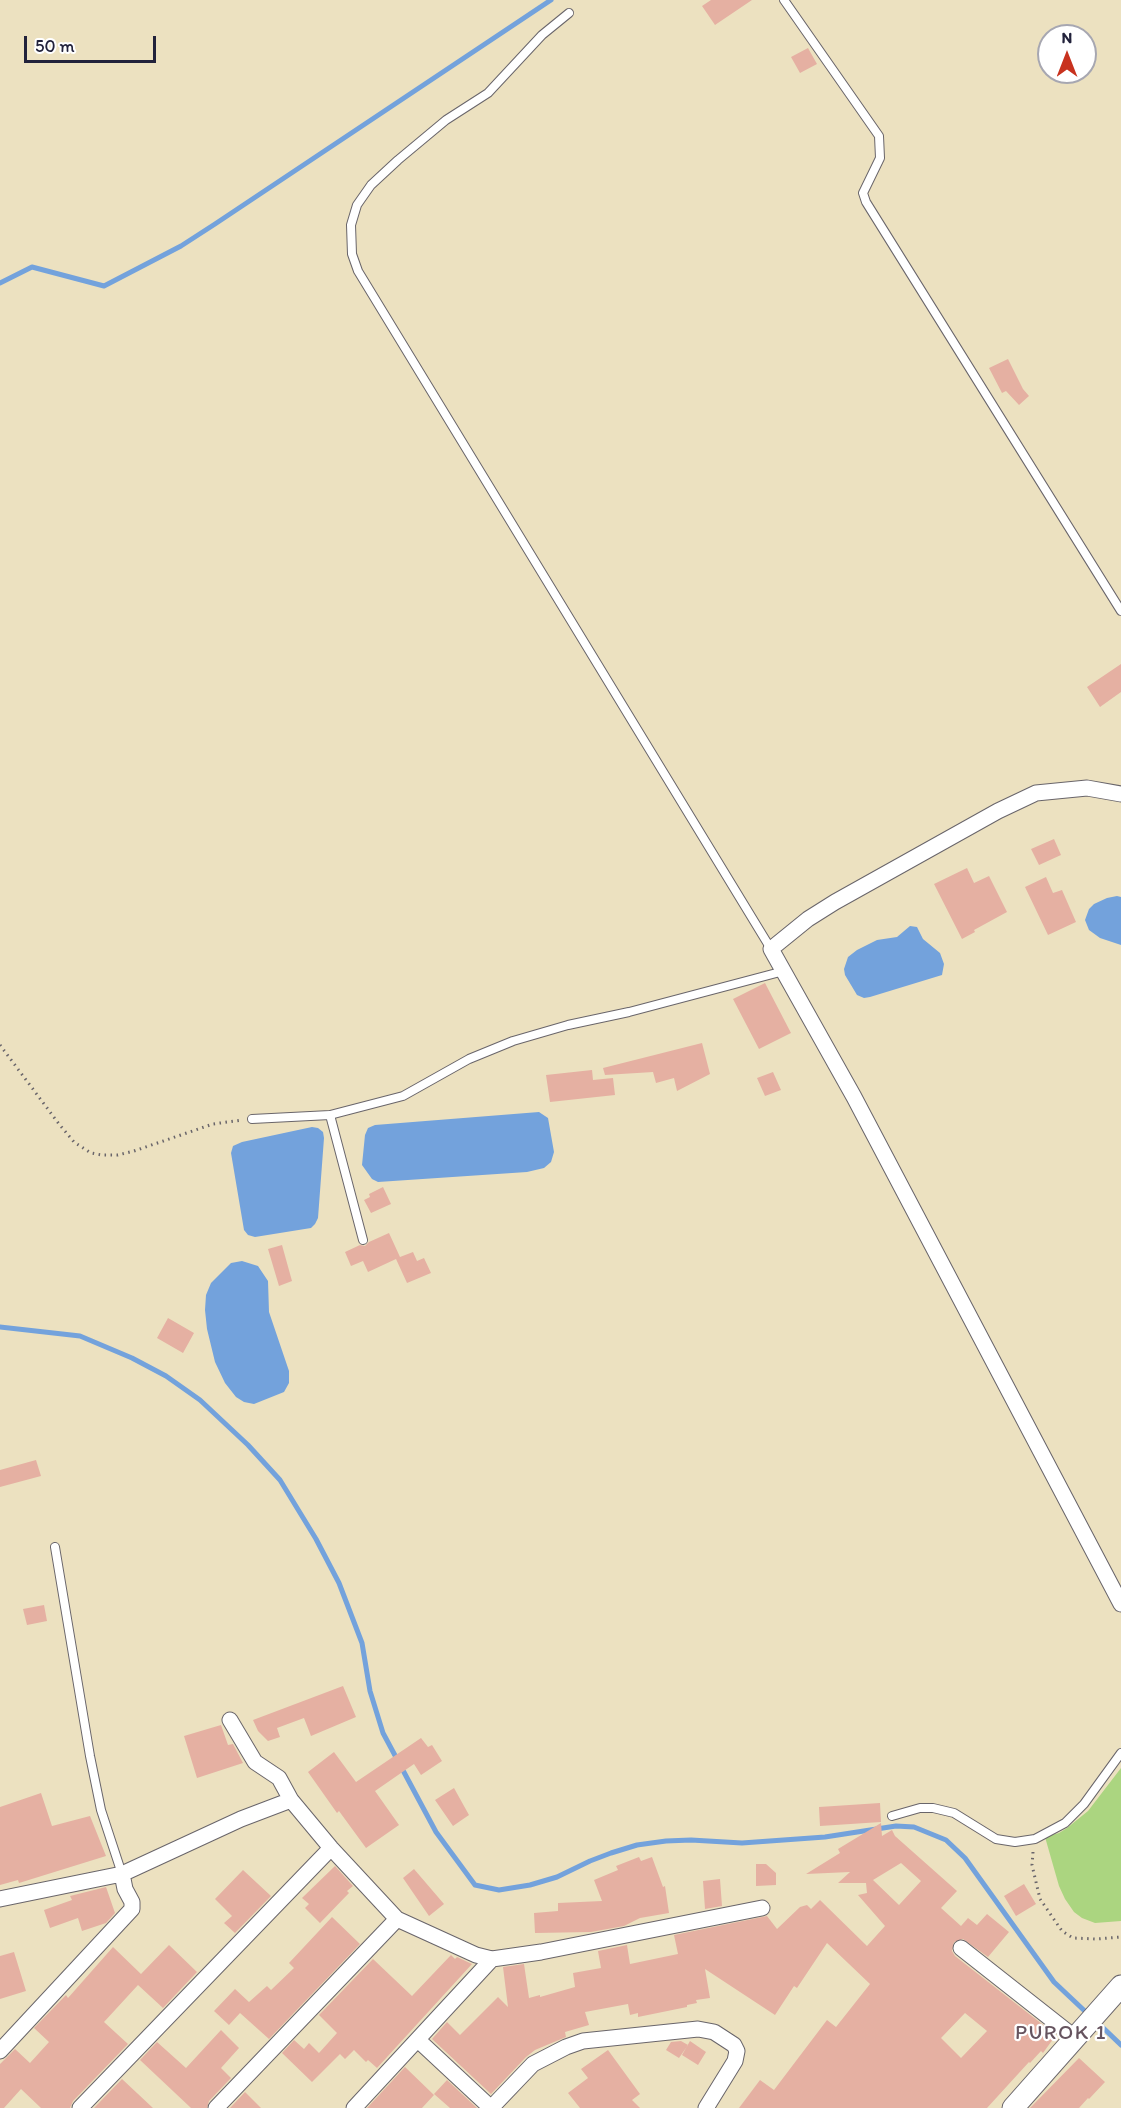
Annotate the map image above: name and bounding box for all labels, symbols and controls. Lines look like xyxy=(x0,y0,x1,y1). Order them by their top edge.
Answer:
scale bar xyxy=(27,24,159,62)
north arrow xyxy=(1037,24,1097,84)
text: N xyxy=(1062,28,1072,47)
text: 50 m xyxy=(35,35,75,57)
district label: PUROK 1 xyxy=(1015,2021,1107,2047)

